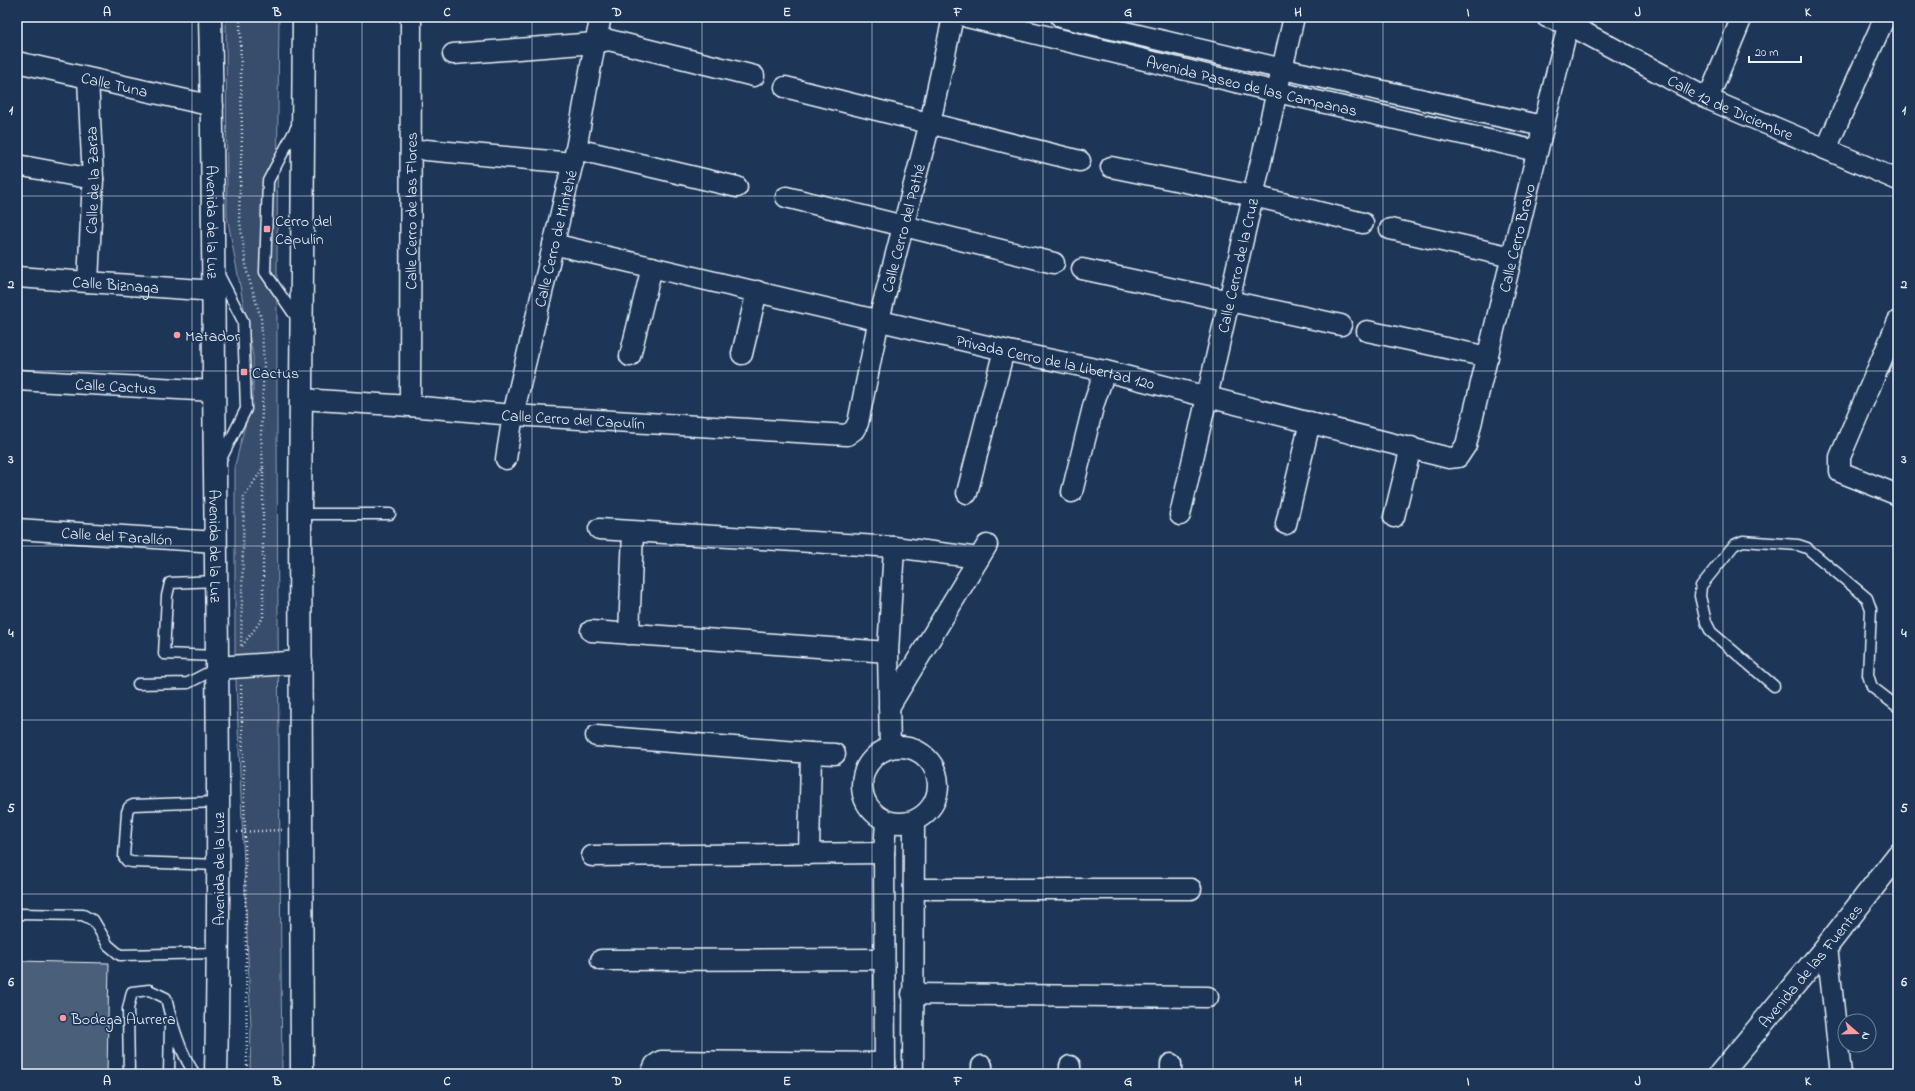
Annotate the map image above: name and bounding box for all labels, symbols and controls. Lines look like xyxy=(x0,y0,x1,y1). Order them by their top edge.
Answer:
text: A xyxy=(103,3,111,22)
text: B xyxy=(272,3,282,22)
text: C xyxy=(443,3,451,22)
text: D xyxy=(611,3,622,22)
text: E xyxy=(783,3,791,22)
text: F xyxy=(953,3,963,22)
text: G xyxy=(1124,3,1132,22)
text: H xyxy=(1294,3,1302,22)
text: I xyxy=(1466,3,1470,22)
text: J xyxy=(1635,3,1641,22)
text: K xyxy=(1805,3,1812,22)
scale bar xyxy=(1749,38,1801,64)
text: 20 m xyxy=(1755,44,1778,62)
street label: Avenida Paseo de las Campanas xyxy=(1143,51,1359,124)
street label: Calle Tuna xyxy=(78,67,150,105)
street label: Calle 12 de Diciembre xyxy=(1663,69,1797,148)
text: 1 xyxy=(9,101,14,120)
text: 1 xyxy=(1902,101,1907,120)
street label: Calle de la Zarza xyxy=(80,126,107,235)
street label: Calle Cerro de las Flores xyxy=(400,132,425,290)
street label: Calle Cerro del Pathé xyxy=(876,161,933,296)
street label: Avenida de la Luz xyxy=(198,165,223,279)
street label: Calle Cerro de Mintehé xyxy=(529,167,585,310)
street label: Calle Cerro Bravo xyxy=(1494,181,1543,295)
street label: Calle Cerro de la Cruz xyxy=(1212,196,1266,336)
place label: Cerro del Capulín xyxy=(275,210,332,252)
marker: Cerro del Capulín xyxy=(262,224,272,234)
street label: Calle Biznaga xyxy=(71,271,160,301)
text: 2 xyxy=(7,275,15,294)
text: 2 xyxy=(1900,275,1908,294)
place label: Matador xyxy=(185,325,240,349)
street label: Privada Cerro de la Libertad 120 xyxy=(953,329,1157,397)
marker: Matador xyxy=(172,330,182,340)
place label: Cactus xyxy=(252,362,299,386)
marker: Cactus xyxy=(239,367,249,377)
street label: Calle Cactus xyxy=(75,373,157,402)
street label: Calle Cerro del Capulín xyxy=(500,404,646,437)
text: 3 xyxy=(7,450,14,469)
text: 3 xyxy=(1900,450,1907,469)
street label: Avenida de la Luz xyxy=(201,489,226,603)
street label: Calle del Farallón xyxy=(60,522,173,553)
text: 4 xyxy=(7,624,14,643)
text: 4 xyxy=(1900,624,1907,643)
text: 5 xyxy=(7,799,15,818)
text: 5 xyxy=(1900,799,1908,818)
street label: Avenida de la Luz xyxy=(208,812,232,926)
street label: Avenida de las Fuentes xyxy=(1753,900,1870,1034)
text: 6 xyxy=(7,973,14,992)
text: 6 xyxy=(1900,973,1907,992)
place label: Bodega Aurrera xyxy=(70,1008,176,1032)
marker: Bodega Aurrera xyxy=(58,1013,68,1023)
north arrow xyxy=(1837,1013,1877,1053)
text: N xyxy=(1857,1030,1874,1042)
text: A xyxy=(103,1072,111,1091)
text: B xyxy=(272,1072,282,1091)
text: C xyxy=(443,1072,451,1091)
text: D xyxy=(611,1072,622,1091)
text: E xyxy=(783,1072,791,1091)
text: F xyxy=(953,1072,963,1091)
text: G xyxy=(1124,1072,1132,1091)
text: H xyxy=(1294,1072,1302,1091)
text: I xyxy=(1466,1072,1470,1091)
text: J xyxy=(1635,1072,1641,1091)
text: K xyxy=(1805,1072,1812,1091)

